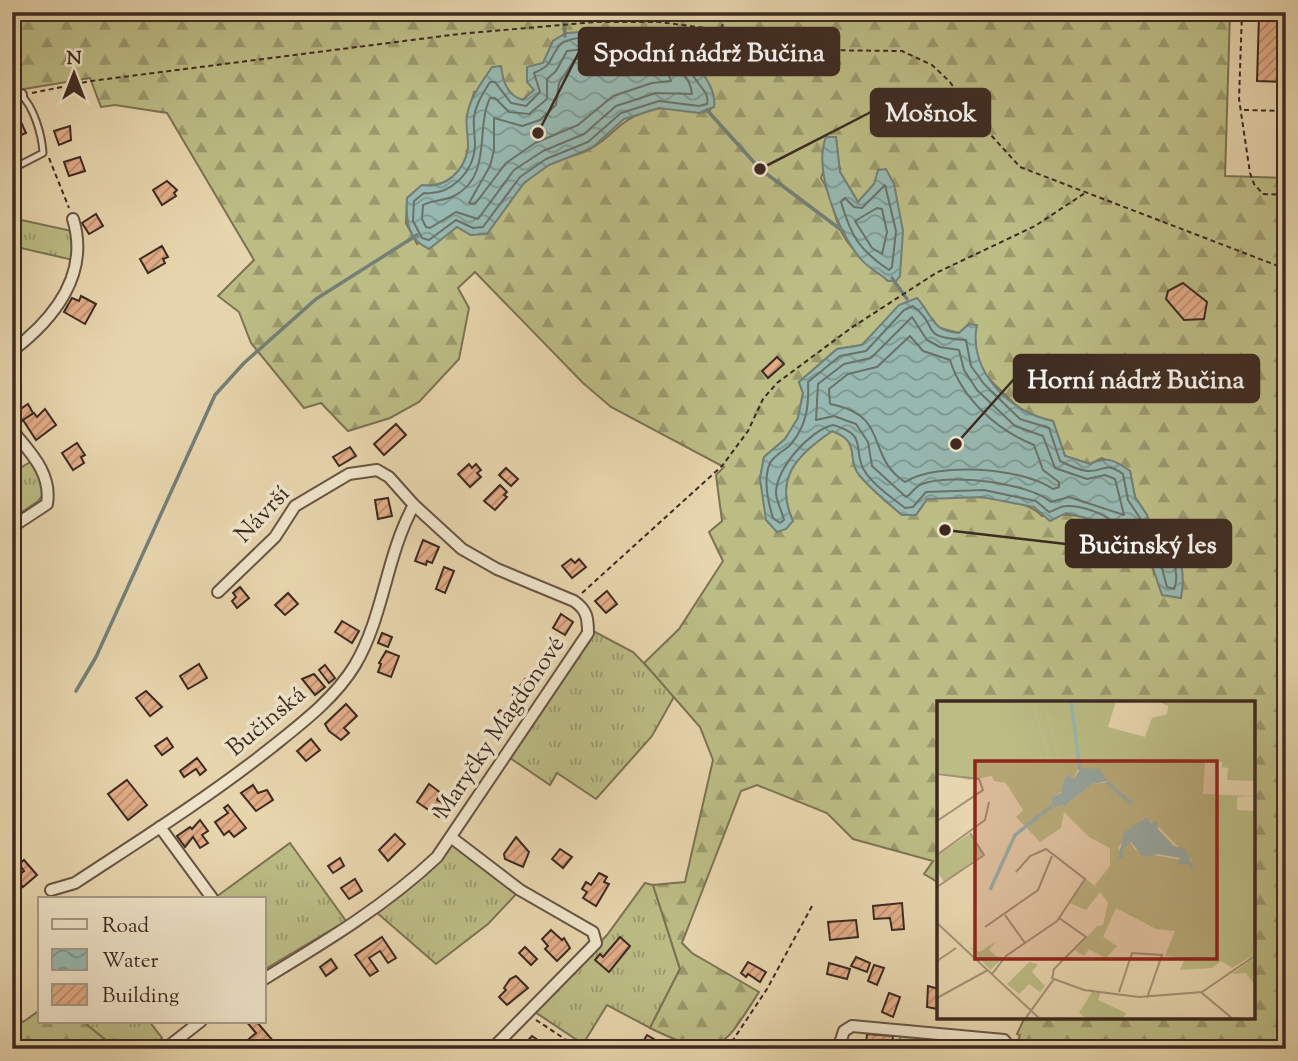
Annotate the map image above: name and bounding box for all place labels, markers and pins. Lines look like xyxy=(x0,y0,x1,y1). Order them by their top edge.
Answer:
callout: Spodní nádrž Bučina xyxy=(579,28,839,75)
callout: Mošnok xyxy=(871,89,990,136)
callout: Horní nádrž Bučina xyxy=(1014,355,1259,402)
callout: Bučinský les xyxy=(1066,520,1231,567)

